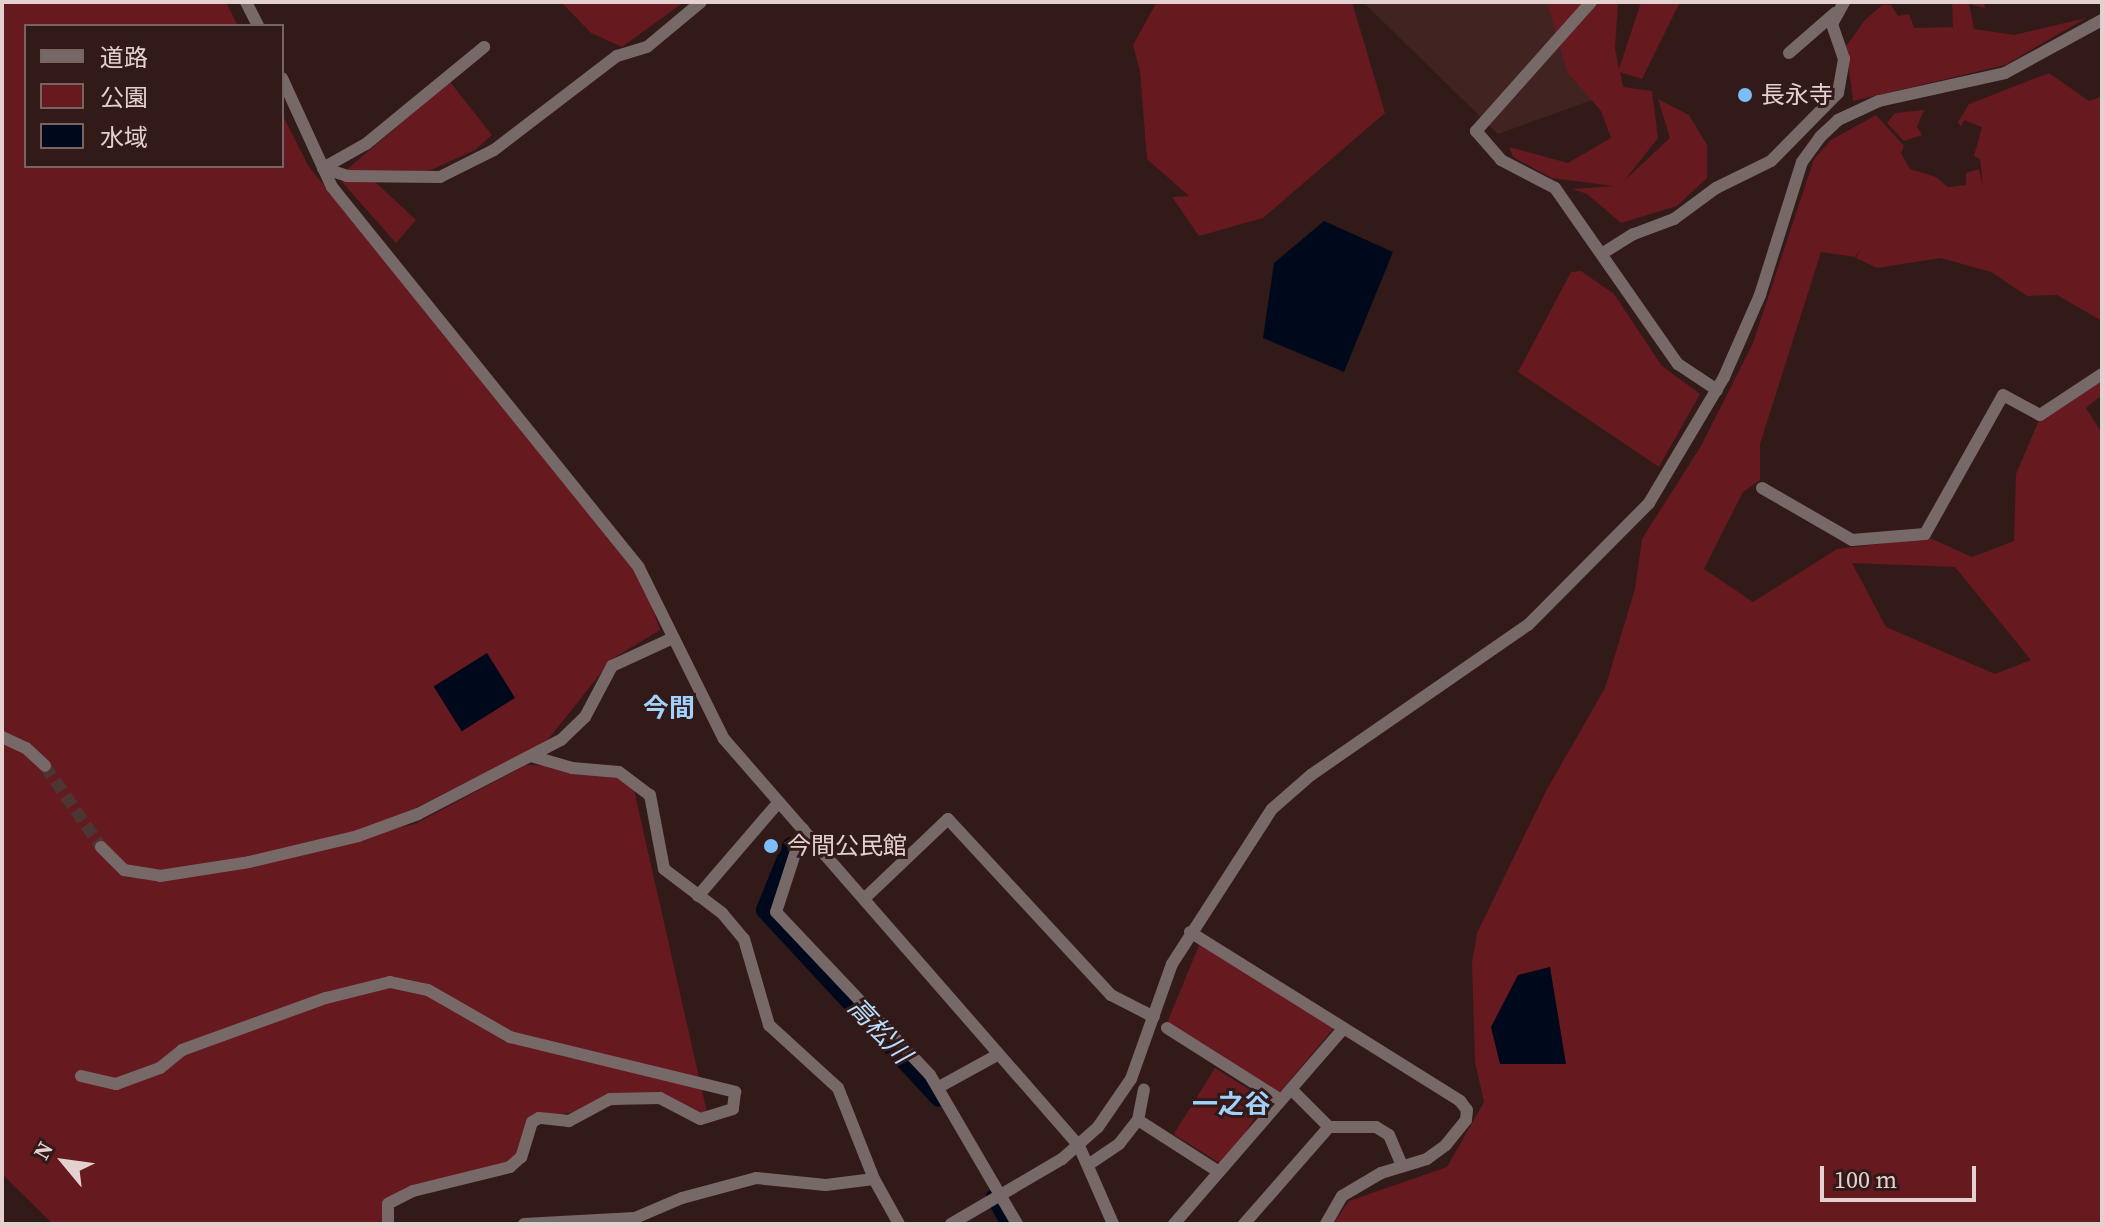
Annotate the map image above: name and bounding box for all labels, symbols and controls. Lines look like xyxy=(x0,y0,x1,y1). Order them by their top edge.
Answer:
legend xyxy=(24,24,284,168)
text: 道路 xyxy=(100,41,148,74)
text: 公園 xyxy=(100,81,148,114)
place label: 長永寺 xyxy=(1761,81,1833,109)
marker: 長永寺 xyxy=(1736,86,1754,104)
text: 水域 xyxy=(100,121,148,154)
district label: 今間 xyxy=(643,693,695,725)
place label: 今間公民館 xyxy=(787,832,907,860)
marker: 今間公民館 xyxy=(762,837,780,855)
water label: 高松川 xyxy=(841,992,917,1070)
district label: 一之谷 xyxy=(1192,1089,1270,1121)
north arrow xyxy=(24,1122,104,1202)
text: N xyxy=(26,1136,60,1165)
scale bar xyxy=(1824,1150,1980,1200)
text: 100 m xyxy=(1834,1163,1897,1196)

